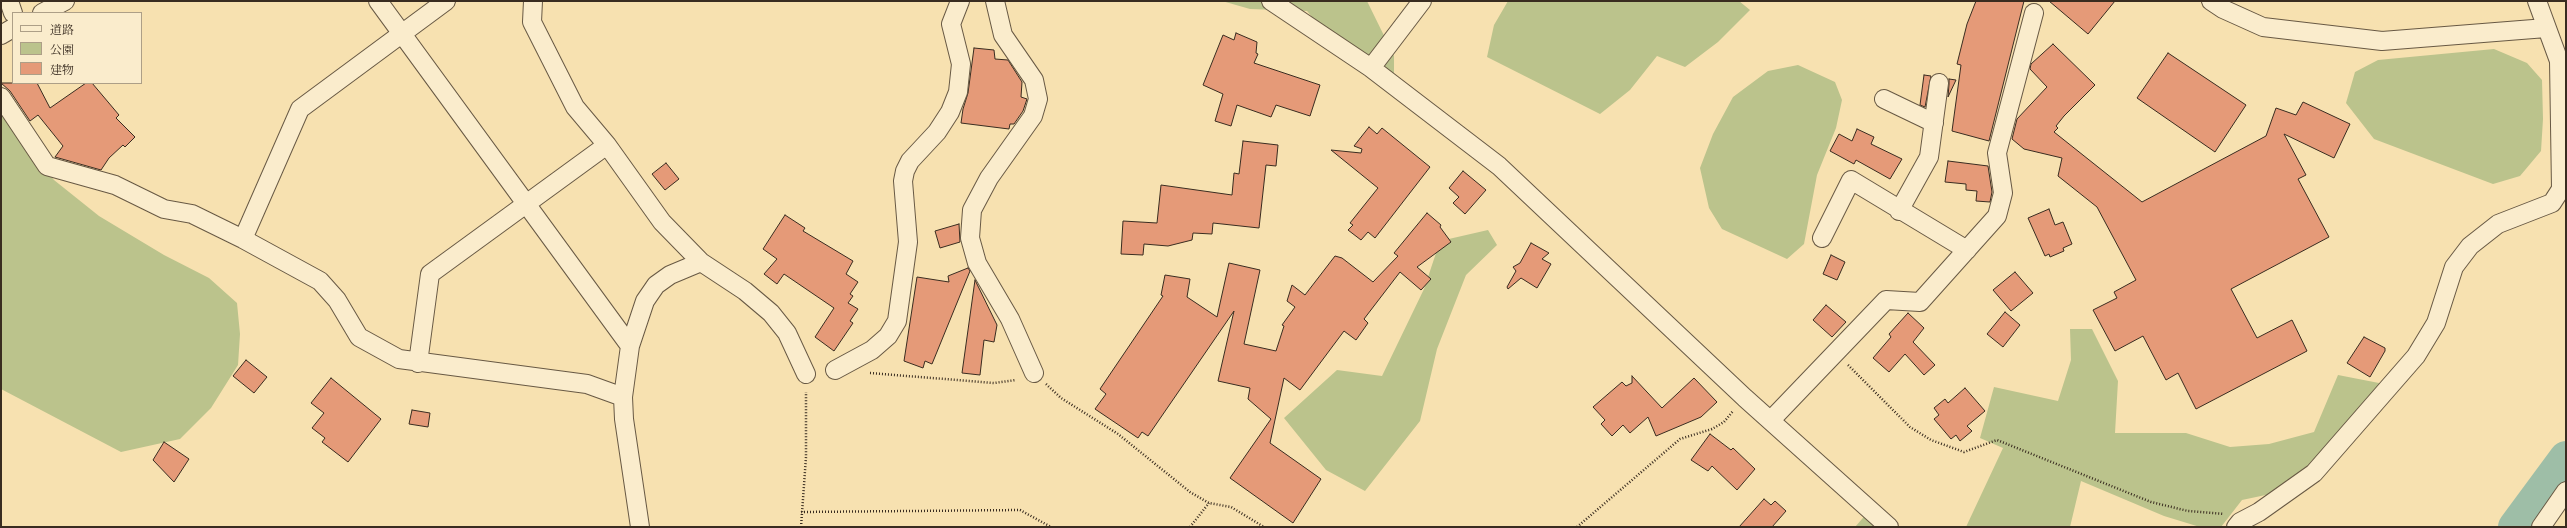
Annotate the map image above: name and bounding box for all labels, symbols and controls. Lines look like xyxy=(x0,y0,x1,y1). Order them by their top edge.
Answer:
legend xyxy=(12,12,142,84)
text: 道路 xyxy=(50,23,74,37)
text: 公園 xyxy=(50,43,74,57)
text: 建物 xyxy=(50,63,74,77)

